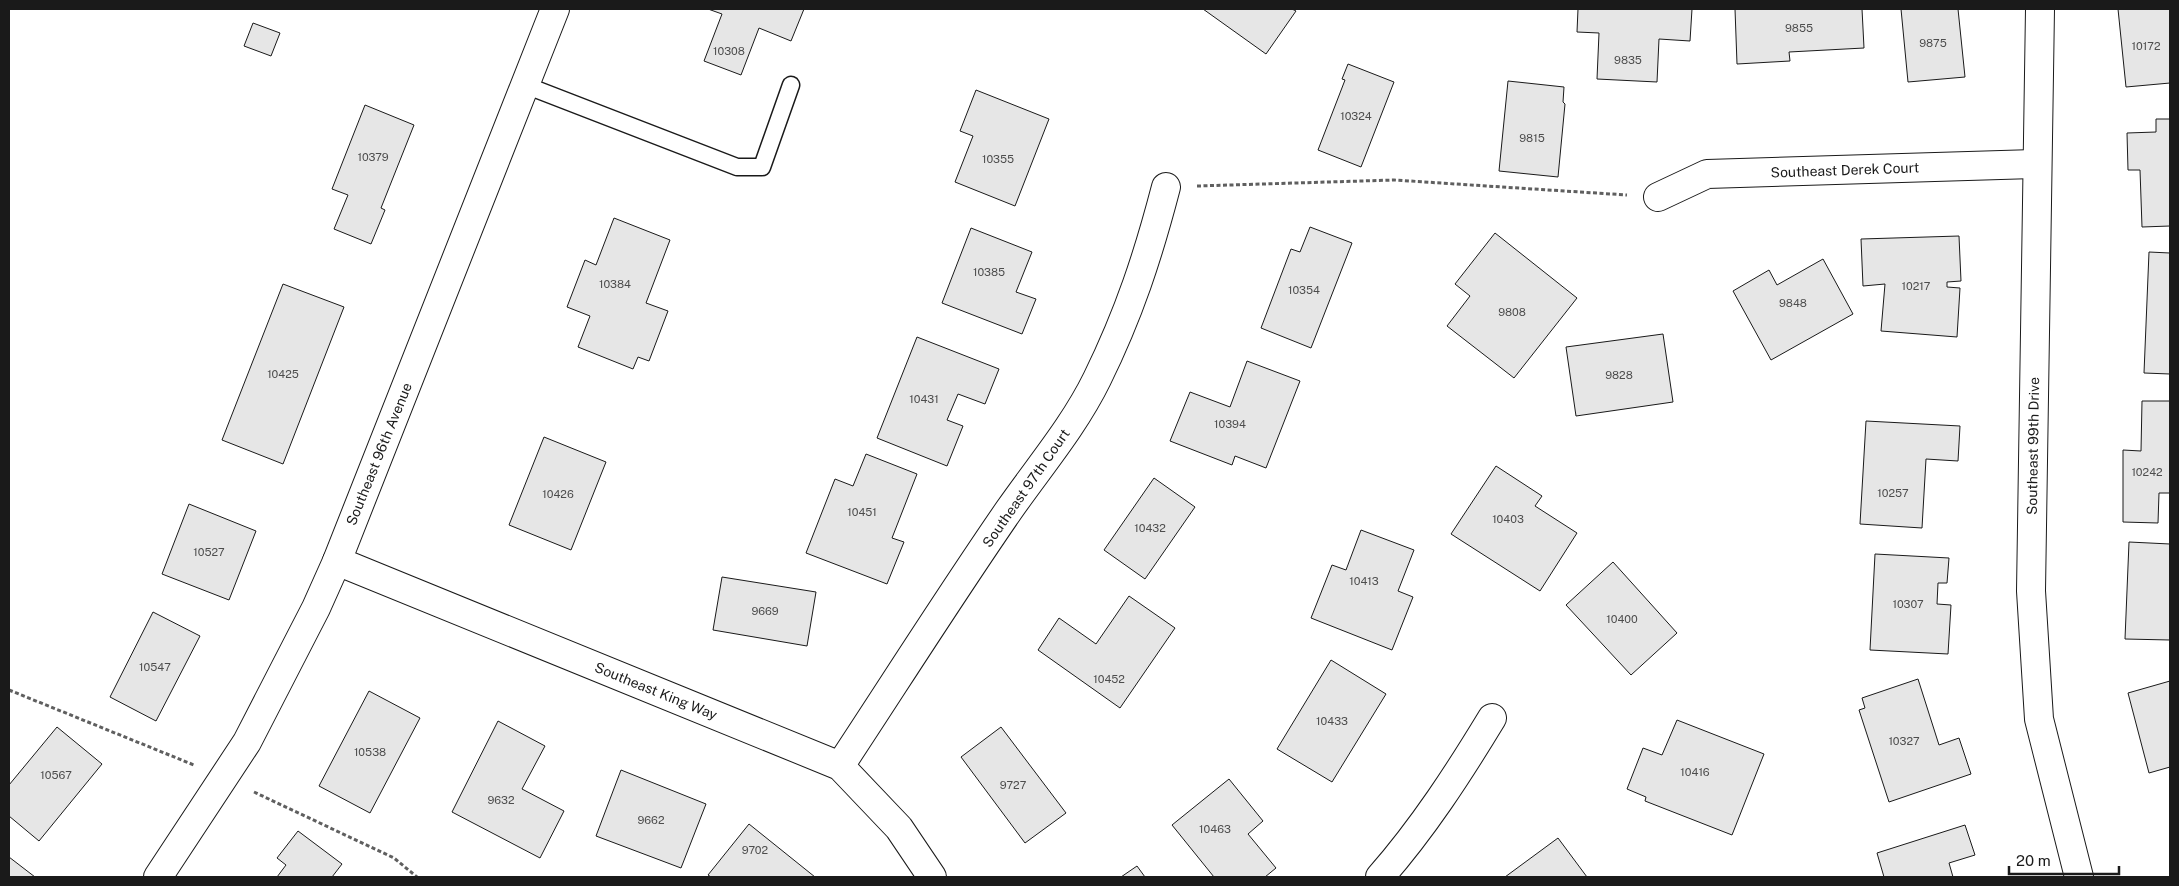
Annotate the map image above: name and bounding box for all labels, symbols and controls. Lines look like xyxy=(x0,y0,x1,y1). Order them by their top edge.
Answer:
house number: 9855 xyxy=(1785,22,1813,34)
house number: 9875 xyxy=(1919,37,1947,49)
house number: 10172 xyxy=(2132,40,2161,52)
house number: 10308 xyxy=(713,45,745,57)
house number: 9835 xyxy=(1614,54,1642,66)
house number: 10324 xyxy=(1340,110,1372,122)
house number: 9815 xyxy=(1519,132,1545,144)
house number: 10379 xyxy=(357,151,389,163)
house number: 10355 xyxy=(982,153,1014,165)
street label: Southeast Derek Court xyxy=(1770,159,1920,181)
house number: 10385 xyxy=(973,266,1005,278)
house number: 10384 xyxy=(599,278,631,290)
house number: 10217 xyxy=(1902,280,1931,292)
house number: 10354 xyxy=(1288,284,1320,296)
house number: 9848 xyxy=(1779,297,1807,309)
house number: 9808 xyxy=(1498,306,1526,318)
house number: 10425 xyxy=(267,368,299,380)
house number: 9828 xyxy=(1605,369,1633,381)
street label: Southeast 99th Drive xyxy=(2024,377,2042,515)
street label: Southeast 96th Avenue xyxy=(343,380,415,528)
house number: 10431 xyxy=(909,393,939,405)
house number: 10394 xyxy=(1214,418,1246,430)
street label: Southeast 97th Court xyxy=(979,426,1073,550)
house number: 10242 xyxy=(2131,466,2163,478)
house number: 10257 xyxy=(1877,487,1909,499)
house number: 10426 xyxy=(542,488,574,500)
house number: 10451 xyxy=(847,506,877,518)
house number: 10403 xyxy=(1492,513,1524,525)
house number: 10432 xyxy=(1134,522,1166,534)
house number: 10527 xyxy=(193,546,225,558)
house number: 10413 xyxy=(1349,575,1379,587)
house number: 10307 xyxy=(1892,598,1924,610)
house number: 9669 xyxy=(751,605,779,617)
house number: 10400 xyxy=(1606,613,1638,625)
street label: Southeast King Way xyxy=(592,659,720,723)
house number: 10547 xyxy=(139,661,171,673)
house number: 10452 xyxy=(1093,673,1125,685)
house number: 10433 xyxy=(1316,715,1348,727)
house number: 10327 xyxy=(1888,735,1920,747)
house number: 10538 xyxy=(354,746,386,758)
house number: 10416 xyxy=(1680,766,1710,778)
house number: 10567 xyxy=(40,769,72,781)
house number: 9727 xyxy=(1000,779,1027,791)
house number: 9632 xyxy=(487,794,515,806)
house number: 9662 xyxy=(638,814,665,826)
house number: 10463 xyxy=(1199,823,1231,835)
house number: 9702 xyxy=(742,844,769,856)
scale bar xyxy=(2009,844,2119,876)
text: 20 m xyxy=(2016,852,2051,869)

